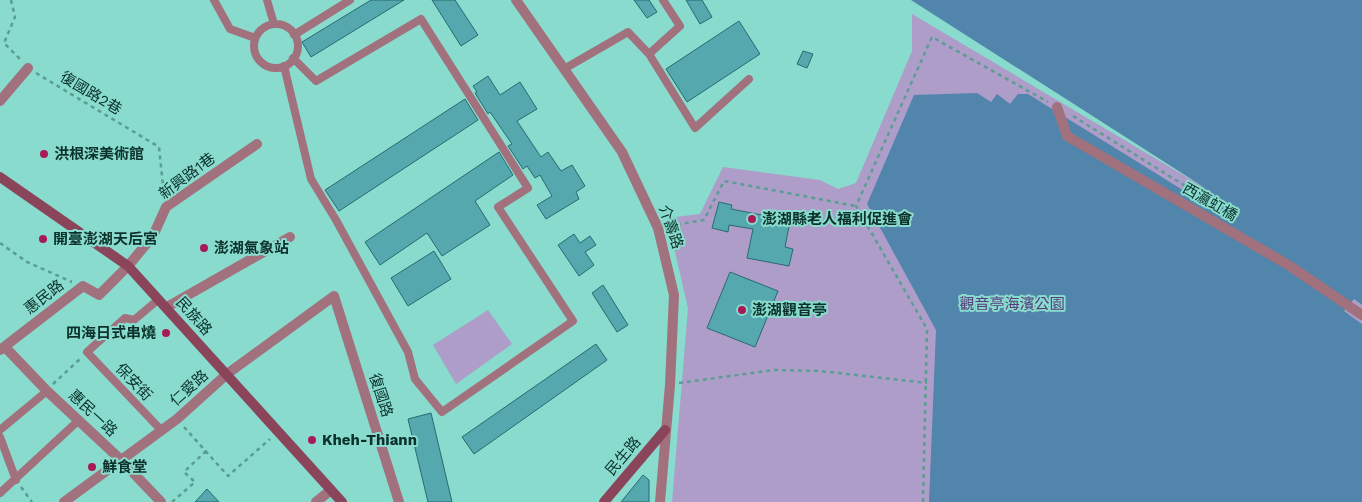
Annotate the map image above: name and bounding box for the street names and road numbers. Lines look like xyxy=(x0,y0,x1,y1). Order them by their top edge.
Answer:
street label: 復國路2巷 xyxy=(57,68,125,118)
street label: 新興路1巷 xyxy=(155,149,219,203)
street label: 西瀛虹橋 xyxy=(1180,179,1240,225)
street label: 介壽路 xyxy=(655,203,687,251)
street label: 惠民路 xyxy=(21,276,67,318)
street label: 民族路 xyxy=(172,293,216,339)
street label: 保安街 xyxy=(112,360,156,404)
street label: 仁愛路 xyxy=(166,366,212,410)
street label: 復國路 xyxy=(365,371,397,419)
street label: 惠民一路 xyxy=(65,386,121,440)
street label: 民生路 xyxy=(602,433,644,479)

